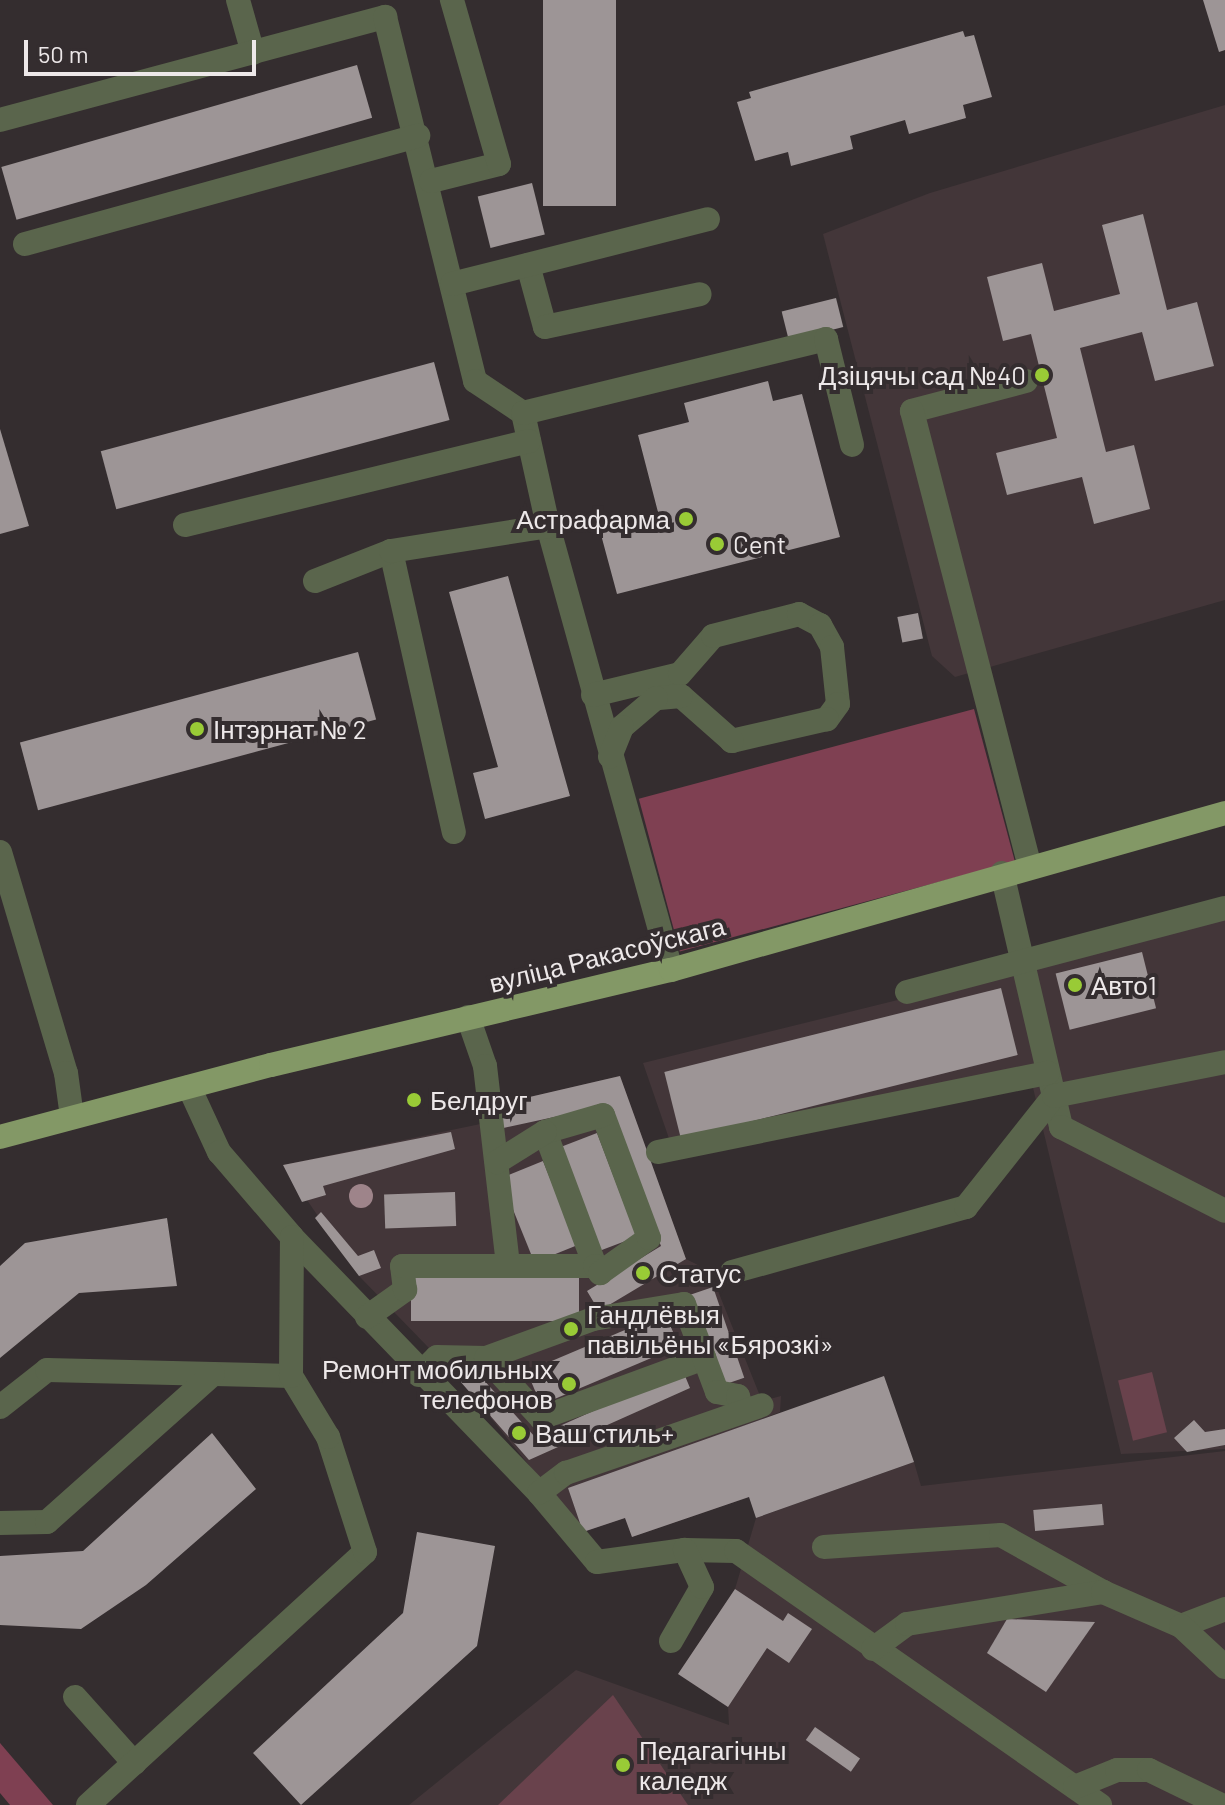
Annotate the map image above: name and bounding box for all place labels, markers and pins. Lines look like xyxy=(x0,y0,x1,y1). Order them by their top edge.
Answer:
place label: Дзіцячы сад №40 xyxy=(819,359,1026,391)
marker: Дзіцячы сад №40 xyxy=(1033,366,1051,384)
place label: Астрафарма xyxy=(516,503,670,535)
marker: Астрафарма xyxy=(677,510,695,528)
place label: Cent xyxy=(733,528,786,560)
marker: Cent xyxy=(708,535,726,553)
place label: Інтэрнат № 2 xyxy=(213,713,367,745)
marker: Інтэрнат № 2 xyxy=(188,720,206,738)
place label: Авто1 xyxy=(1091,969,1157,1001)
marker: Авто1 xyxy=(1066,976,1084,994)
place label: Белдруг xyxy=(430,1084,528,1116)
marker: Белдруг xyxy=(405,1091,423,1109)
place label: Статус xyxy=(659,1257,741,1289)
marker: Статус xyxy=(634,1264,652,1282)
place label: Гандлёвыя павільёны «Бярозкі» xyxy=(587,1298,833,1360)
marker: Гандлёвыя павільёны «Бярозкі» xyxy=(562,1320,580,1338)
place label: Ремонт мобильных телефонов xyxy=(322,1353,553,1414)
marker: Ремонт мобильных телефонов xyxy=(560,1375,578,1393)
place label: Ваш стиль+ xyxy=(535,1417,674,1449)
marker: Ваш стиль+ xyxy=(510,1424,528,1442)
place label: Педагагічны каледж xyxy=(639,1734,786,1796)
marker: Педагагічны каледж xyxy=(614,1756,632,1774)

